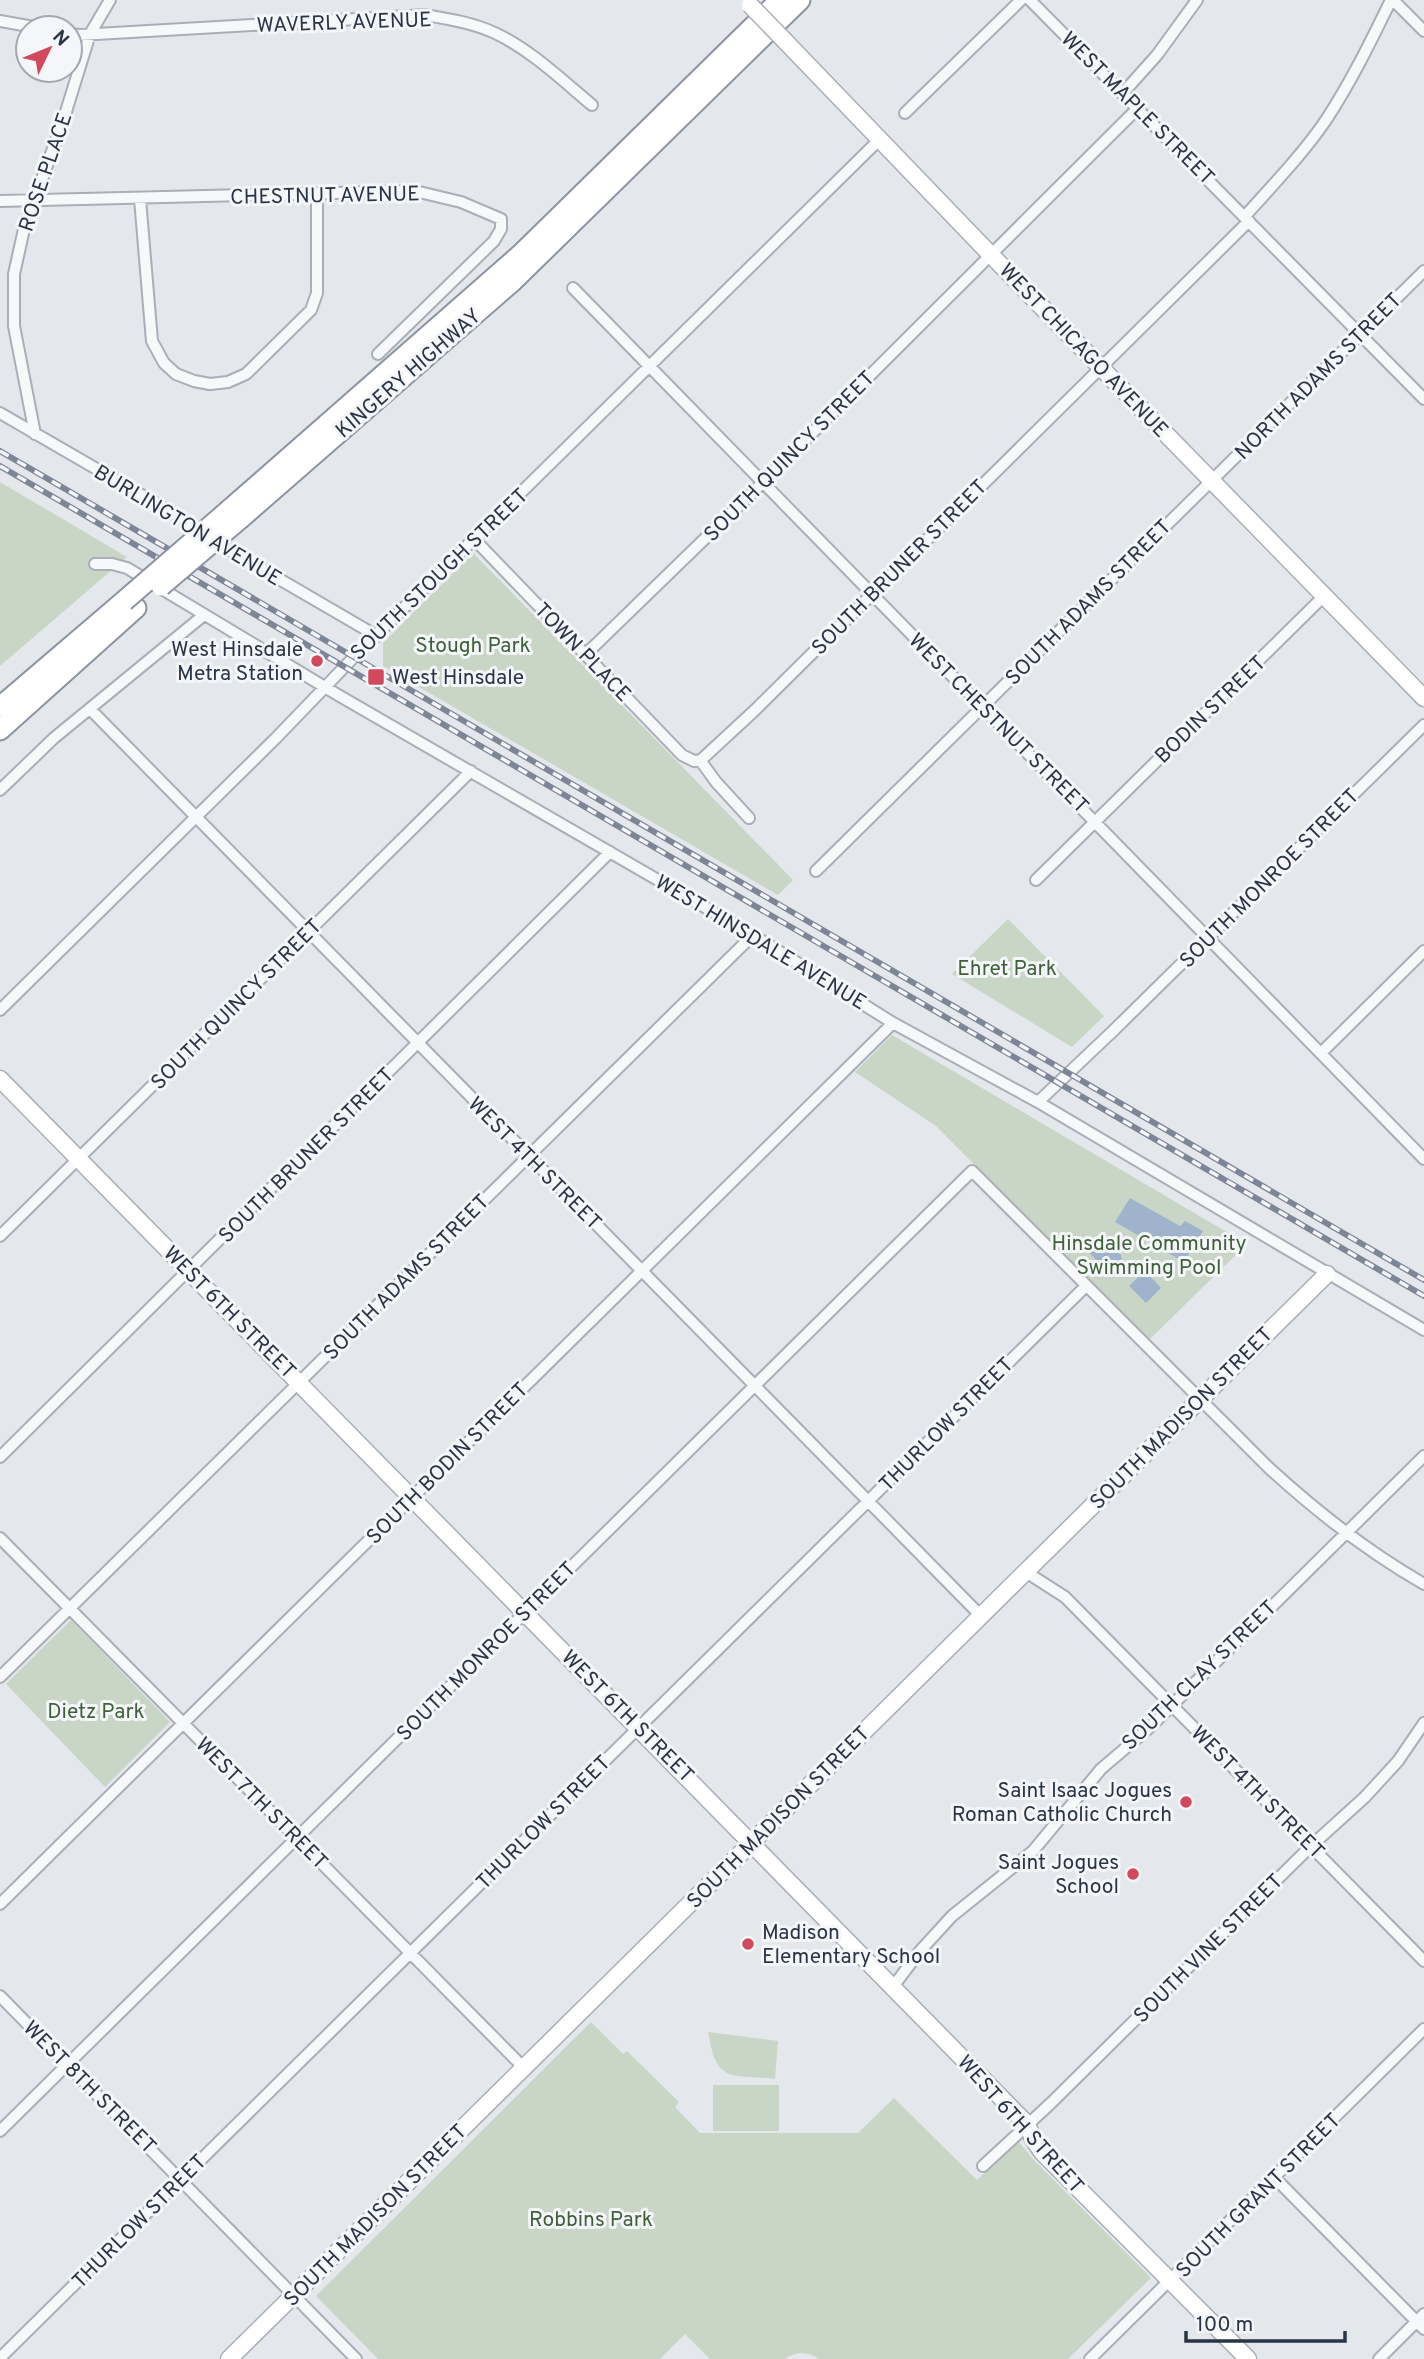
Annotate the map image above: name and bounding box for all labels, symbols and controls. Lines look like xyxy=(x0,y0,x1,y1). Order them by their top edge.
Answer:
street label: WAVERLY AVENUE xyxy=(256,7,432,40)
north arrow xyxy=(14,14,84,84)
text: N xyxy=(47,26,73,52)
street label: WEST MAPLE STREET xyxy=(1054,26,1220,192)
street label: ROSE PLACE xyxy=(13,109,79,236)
street label: CHESTNUT AVENUE xyxy=(230,181,420,212)
street label: WEST CHICAGO AVENUE xyxy=(992,258,1173,444)
street label: NORTH ADAMS STREET xyxy=(1230,288,1408,466)
street label: KINGERY HIGHWAY xyxy=(330,303,488,445)
street label: SOUTH QUINCY STREET xyxy=(699,366,881,548)
street label: BURLINGTON AVENUE xyxy=(88,460,286,593)
street label: SOUTH BRUNER STREET xyxy=(806,474,994,662)
street label: SOUTH STOUGH STREET xyxy=(345,483,535,667)
street label: SOUTH ADAMS STREET xyxy=(1000,514,1178,692)
street label: TOWN PLACE xyxy=(528,598,636,708)
street label: WEST CHESTNUT STREET xyxy=(902,628,1094,820)
park label: Stough Park xyxy=(415,633,531,660)
place label: West Hinsdale Metra Station xyxy=(171,637,303,688)
street label: BODIN STREET xyxy=(1150,650,1272,770)
marker: West Hinsdale Metra Station xyxy=(309,653,325,669)
place label: West Hinsdale xyxy=(392,665,524,692)
marker: West Hinsdale xyxy=(366,667,386,687)
street label: SOUTH MONROE STREET xyxy=(1175,784,1366,975)
street label: WEST HINSDALE AVENUE xyxy=(650,869,871,1017)
street label: SOUTH QUINCY STREET xyxy=(146,914,328,1096)
park label: Ehret Park xyxy=(957,956,1057,983)
street label: SOUTH BRUNER STREET xyxy=(213,1062,401,1250)
street label: WEST 4TH STREET xyxy=(461,1092,606,1237)
street label: SOUTH ADAMS STREET xyxy=(318,1189,496,1367)
park label: Hinsdale Community Swimming Pool xyxy=(1051,1231,1247,1282)
street label: WEST 6TH STREET xyxy=(157,1241,301,1385)
street label: SOUTH MADISON STREET xyxy=(1085,1322,1279,1516)
street label: THURLOW STREET xyxy=(874,1352,1020,1498)
street label: SOUTH BODIN STREET xyxy=(361,1377,535,1551)
street label: SOUTH MONROE STREET xyxy=(392,1557,583,1748)
street label: SOUTH CLAY STREET xyxy=(1117,1595,1283,1757)
street label: WEST 6TH STREET xyxy=(555,1645,699,1789)
park label: Dietz Park xyxy=(47,1699,145,1726)
street label: SOUTH MADISON STREET xyxy=(682,1721,876,1915)
street label: WEST 4TH STREET xyxy=(1184,1721,1329,1866)
street label: WEST 7TH STREET xyxy=(189,1732,333,1876)
street label: THURLOW STREET xyxy=(471,1750,617,1896)
place label: Saint Isaac Jogues Roman Catholic Church xyxy=(952,1778,1172,1829)
marker: Saint Isaac Jogues Roman Catholic Church xyxy=(1178,1794,1194,1810)
place label: Saint Jogues School xyxy=(998,1850,1119,1901)
marker: Saint Jogues School xyxy=(1125,1866,1141,1882)
street label: SOUTH VINE STREET xyxy=(1129,1869,1290,2030)
place label: Madison Elementary School xyxy=(762,1920,940,1971)
marker: Madison Elementary School xyxy=(740,1936,756,1952)
street label: WEST 8TH STREET xyxy=(17,2016,161,2160)
street label: WEST 6TH STREET xyxy=(951,2050,1089,2200)
street label: SOUTH GRANT STREET xyxy=(1171,2108,1347,2284)
street label: SOUTH MADISON STREET xyxy=(279,2119,473,2313)
street label: THURLOW STREET xyxy=(67,2149,213,2295)
park label: Robbins Park xyxy=(529,2207,653,2234)
scale bar xyxy=(1186,2300,1345,2344)
text: 100 m xyxy=(1196,2312,1253,2339)

